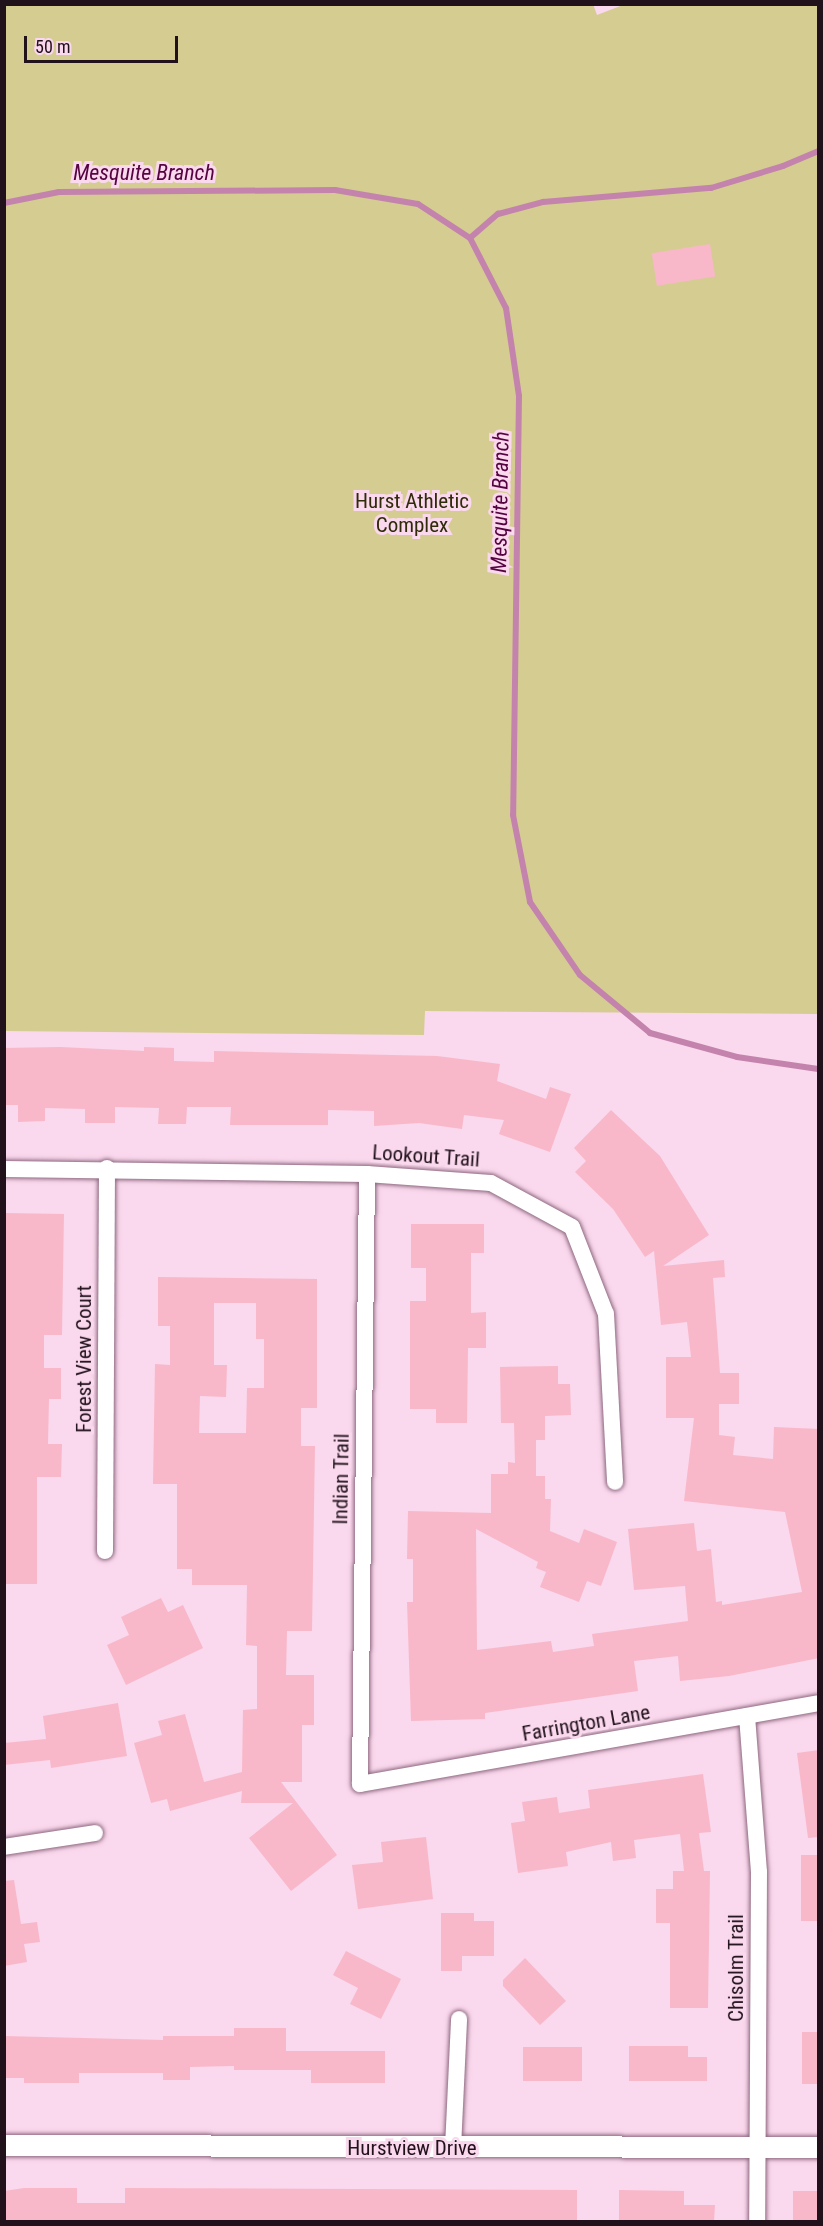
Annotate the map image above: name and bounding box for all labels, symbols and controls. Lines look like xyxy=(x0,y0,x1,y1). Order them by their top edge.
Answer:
scale bar xyxy=(27,24,182,62)
text: 50 m xyxy=(35,36,70,57)
water label: Mesquite Branch xyxy=(73,160,215,186)
water label: Mesquite Branch xyxy=(486,431,514,573)
park label: Hurst Athletic Complex xyxy=(355,488,469,538)
street label: Lookout Trail xyxy=(371,1140,481,1172)
street label: Forest View Court xyxy=(71,1285,97,1433)
street label: Indian Trail xyxy=(328,1433,354,1525)
street label: Farrington Lane xyxy=(520,1699,652,1747)
street label: Chisolm Trail xyxy=(723,1914,749,2022)
street label: Hurstview Drive xyxy=(347,2135,477,2161)

